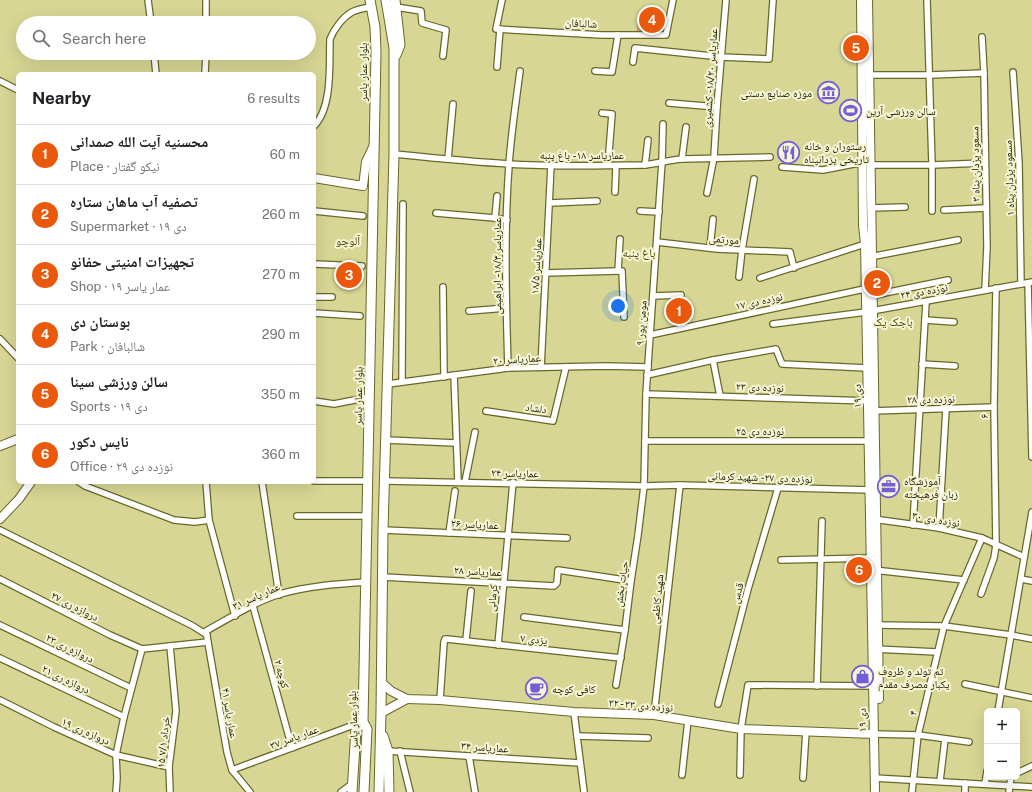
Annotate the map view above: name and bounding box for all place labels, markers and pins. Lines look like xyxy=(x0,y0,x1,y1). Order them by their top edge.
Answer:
pin: 4 xyxy=(639,5,665,35)
pin: 5 xyxy=(843,33,869,63)
museum icon: موزه صنایع دستی xyxy=(815,80,841,106)
place label: موزه صنایع دستی xyxy=(741,87,812,100)
sports icon: سالن ورزشی آرین xyxy=(838,98,864,124)
place label: سالن ورزشی آرین xyxy=(866,105,936,118)
restaurant icon: رستوران و خانه تاریخی یزدانپناه xyxy=(775,139,801,165)
place label: رستوران و خانه تاریخی یزدانپناه xyxy=(804,140,870,166)
pin: 3 xyxy=(336,260,362,290)
pin: 2 xyxy=(864,268,890,298)
pin: 1 xyxy=(666,296,692,326)
office icon: آموزشگاه زبان فرهیخته xyxy=(875,474,901,500)
place label: آموزشگاه زبان فرهیخته xyxy=(904,475,958,501)
pin: 6 xyxy=(846,555,872,585)
shop icon: تم تولد و ظروف یکبار مصرف مقدم xyxy=(849,664,875,690)
place label: تم تولد و ظروف یکبار مصرف مقدم xyxy=(878,665,950,691)
cafe icon: کافی کوچه xyxy=(524,676,550,702)
place label: کافی کوچه xyxy=(552,683,596,696)

